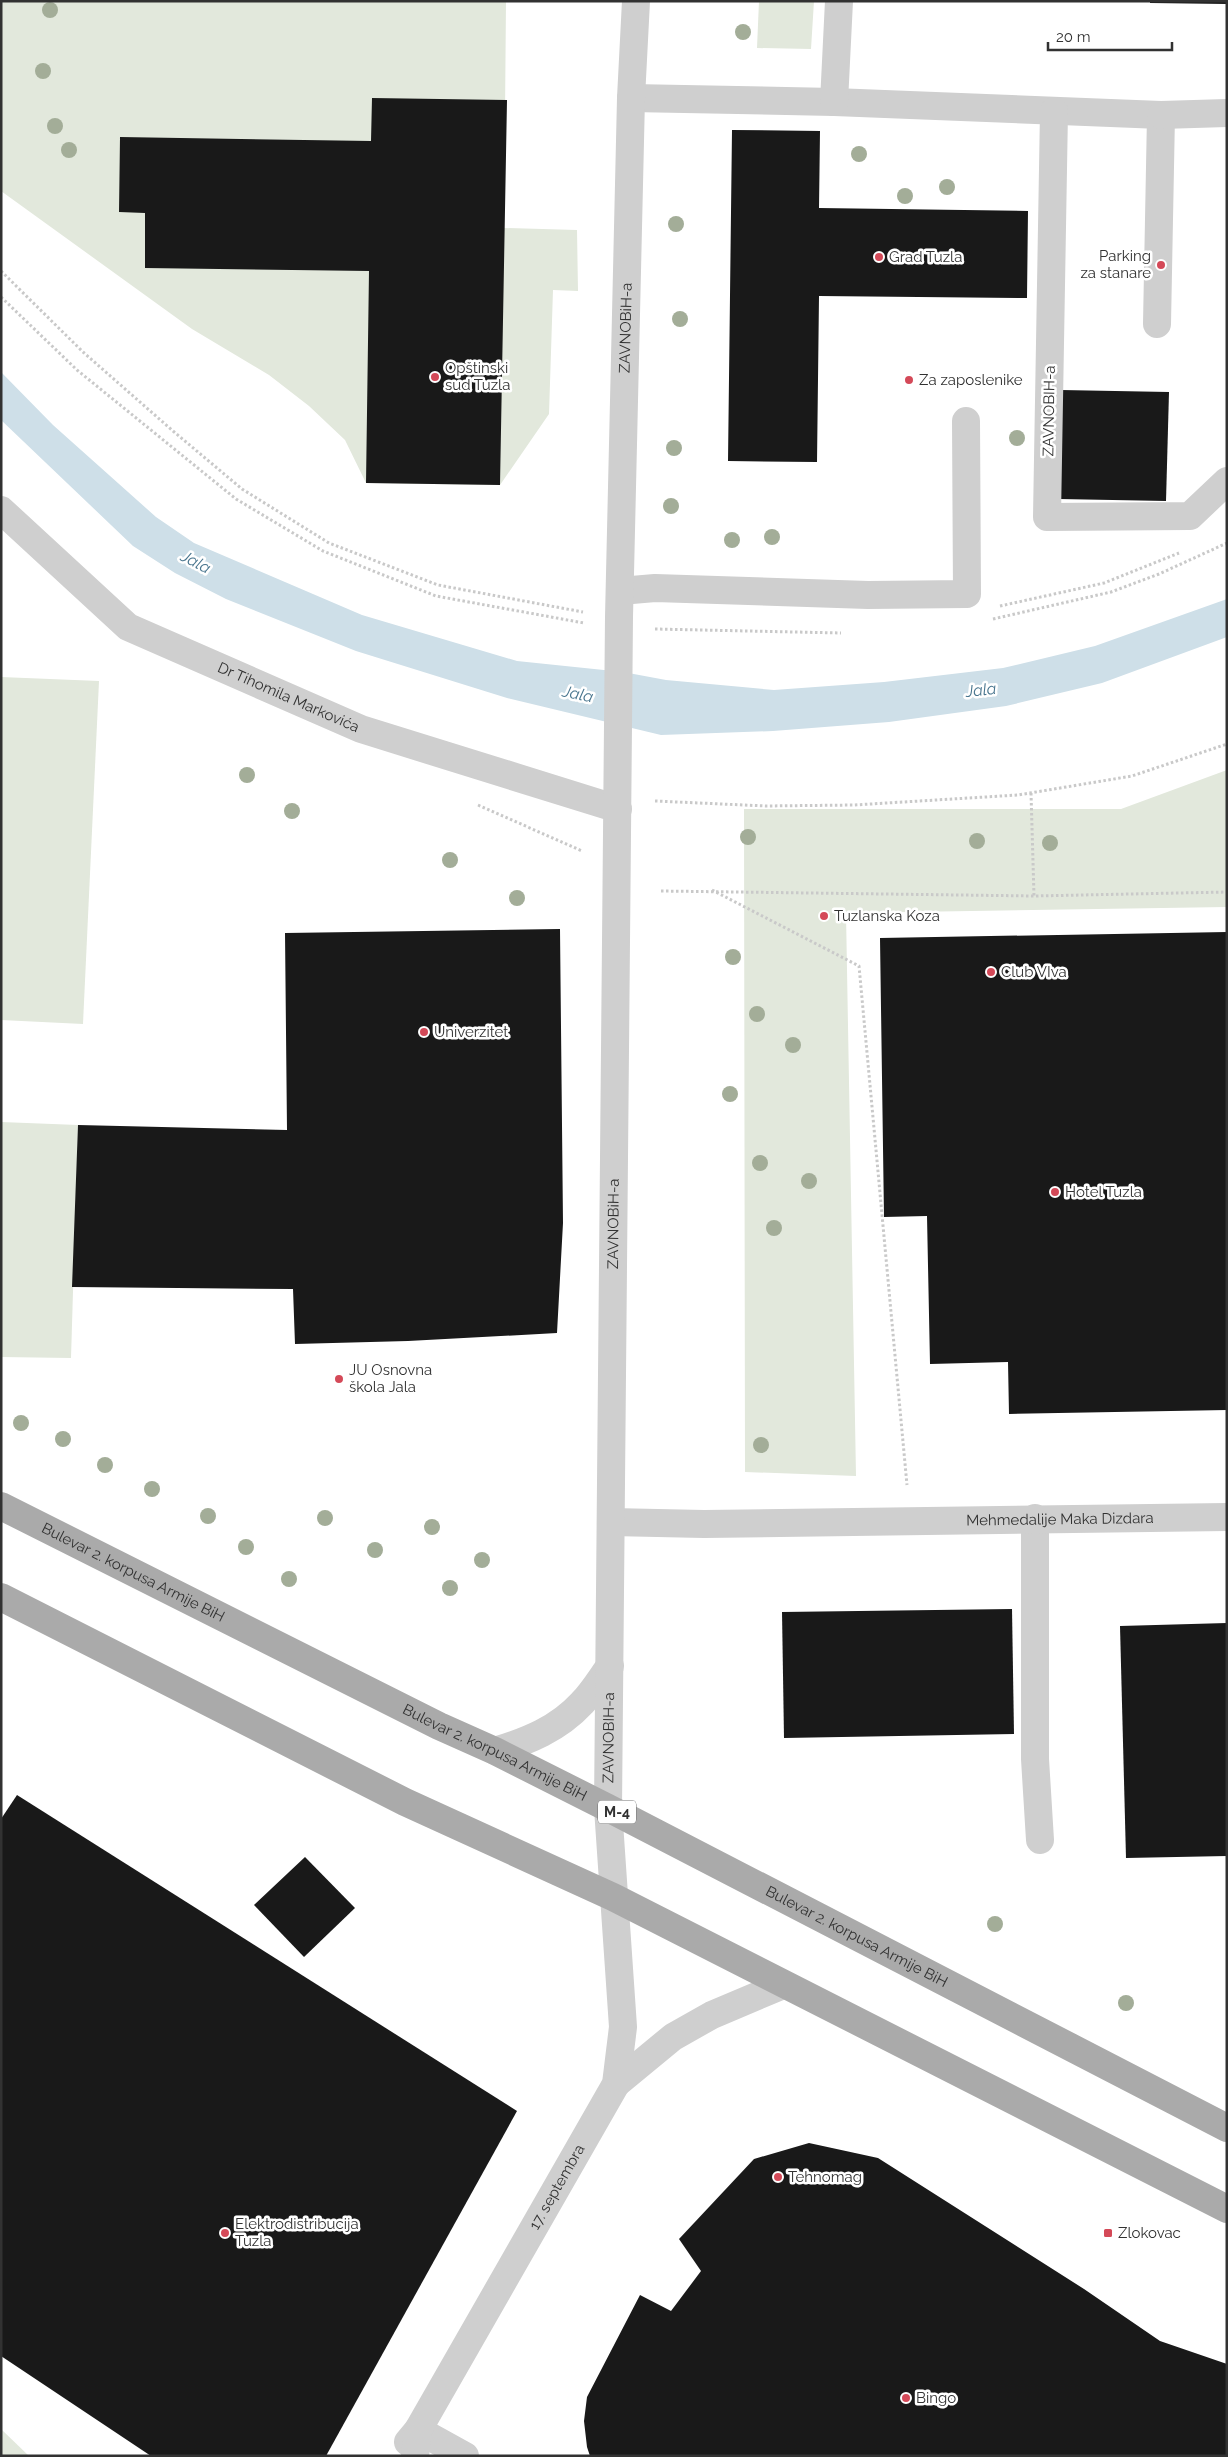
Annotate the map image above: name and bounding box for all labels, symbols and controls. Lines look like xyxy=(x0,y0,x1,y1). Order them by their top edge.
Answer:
scale bar xyxy=(1048,20,1172,52)
text: 20 m xyxy=(1056,28,1091,46)
place label: Parking za stanare xyxy=(1080,247,1151,282)
place label: Grad Tuzla xyxy=(889,248,962,266)
marker: Grad Tuzla xyxy=(873,251,885,263)
marker: Parking za stanare xyxy=(1155,259,1167,271)
street label: ZAVNOBiH-a xyxy=(616,282,636,373)
place label: Opštinski sud Tuzla xyxy=(445,359,510,394)
street label: ZAVNOBIH-a xyxy=(1039,365,1059,457)
marker: Opštinski sud Tuzla xyxy=(429,371,441,383)
place label: Za zaposlenike xyxy=(919,371,1023,389)
marker: Za zaposlenike xyxy=(903,374,915,386)
water label: Jala xyxy=(177,546,214,578)
street label: Dr Tihomila Markovića xyxy=(215,658,362,736)
water label: Jala xyxy=(964,679,998,701)
water label: Jala xyxy=(560,681,595,707)
place label: Tuzlanska Koza xyxy=(834,907,940,925)
marker: Tuzlanska Koza xyxy=(818,910,830,922)
place label: Club VIva xyxy=(1001,963,1067,981)
marker: Club VIva xyxy=(985,966,997,978)
place label: Univerzitet xyxy=(434,1023,508,1041)
marker: Univerzitet xyxy=(418,1026,430,1038)
street label: ZAVNOBiH-a xyxy=(604,1178,623,1269)
place label: Hotel Tuzla xyxy=(1065,1183,1142,1201)
marker: Hotel Tuzla xyxy=(1049,1186,1061,1198)
place label: JU Osnovna škola Jala xyxy=(349,1361,432,1396)
marker: JU Osnovna škola Jala xyxy=(333,1373,345,1385)
street label: Mehmedalije Maka Dizdara xyxy=(966,1509,1154,1529)
street label: Bulevar 2. korpusa Armije BiH xyxy=(39,1519,228,1626)
street label: ZAVNOBIH-a xyxy=(599,1692,618,1783)
street label: Bulevar 2. korpusa Armije BiH xyxy=(400,1700,590,1805)
road number: M-4 xyxy=(598,1800,636,1824)
street label: Bulevar 2. korpusa Armije BiH xyxy=(763,1882,951,1991)
street label: 17. septembra xyxy=(525,2141,589,2233)
place label: Tehnomag xyxy=(788,2168,862,2186)
marker: Tehnomag xyxy=(772,2171,784,2183)
place label: Elektrodistribucija Tuzla xyxy=(235,2215,359,2250)
place label: Zlokovac xyxy=(1118,2224,1181,2242)
marker: Elektrodistribucija Tuzla xyxy=(219,2227,231,2239)
marker: Zlokovac xyxy=(1102,2227,1114,2239)
place label: Bingo xyxy=(916,2389,956,2407)
marker: Bingo xyxy=(900,2392,912,2404)

